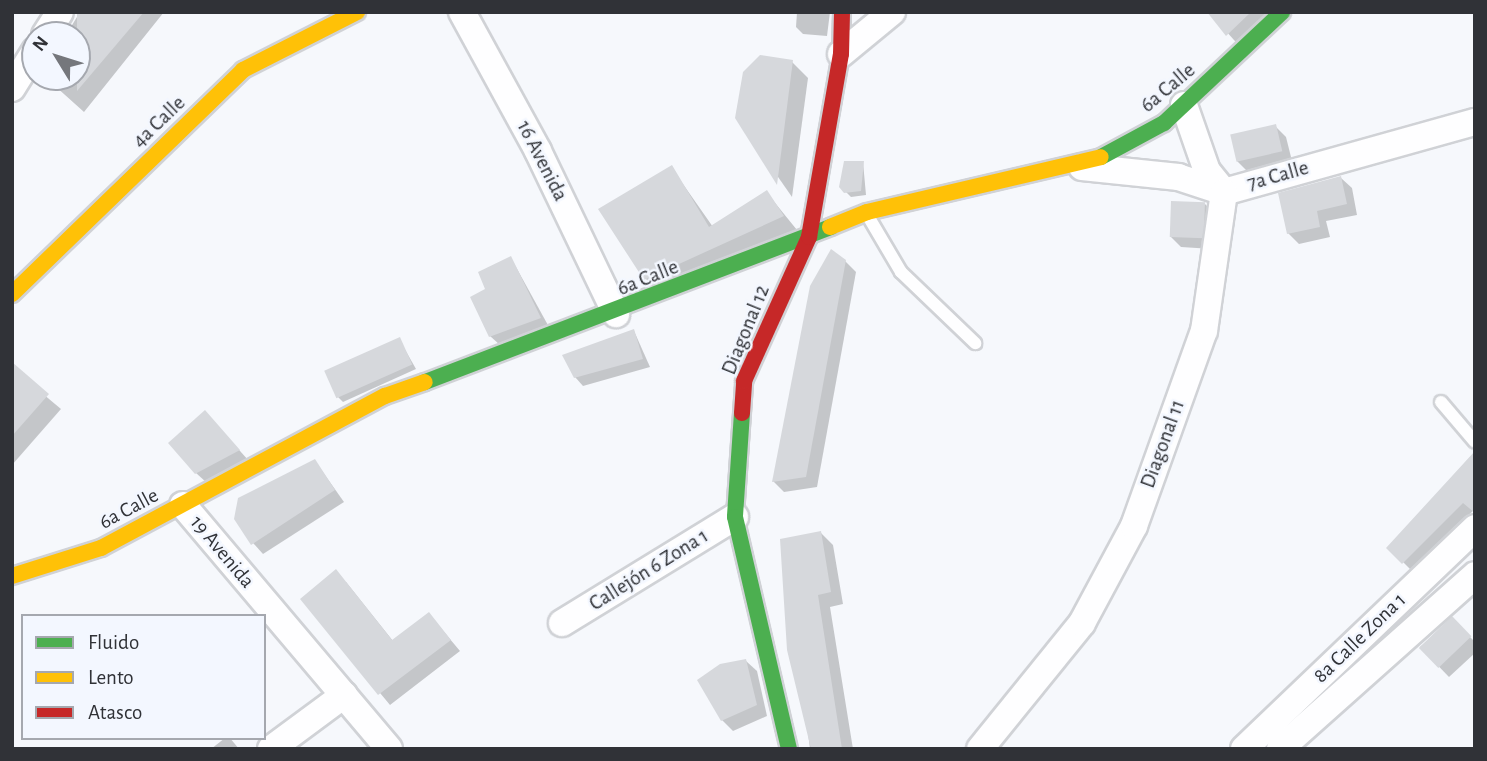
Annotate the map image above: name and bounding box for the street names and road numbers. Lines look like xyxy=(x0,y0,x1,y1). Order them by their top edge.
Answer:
street label: 6a Calle xyxy=(1135,58,1201,118)
street label: 4a Calle xyxy=(127,91,191,153)
street label: 16 Avenida xyxy=(511,116,573,206)
street label: 7a Calle xyxy=(1244,155,1312,197)
street label: 6a Calle xyxy=(614,254,682,302)
street label: Diagonal 12 xyxy=(717,281,775,379)
street label: Diagonal 11 xyxy=(1135,396,1191,492)
street label: 6a Calle xyxy=(95,483,163,535)
street label: 19 Avenida xyxy=(184,511,260,593)
street label: Callejón 6 Zona 1 xyxy=(585,523,713,617)
street label: 8a Calle Zona 1 xyxy=(1308,588,1412,688)

